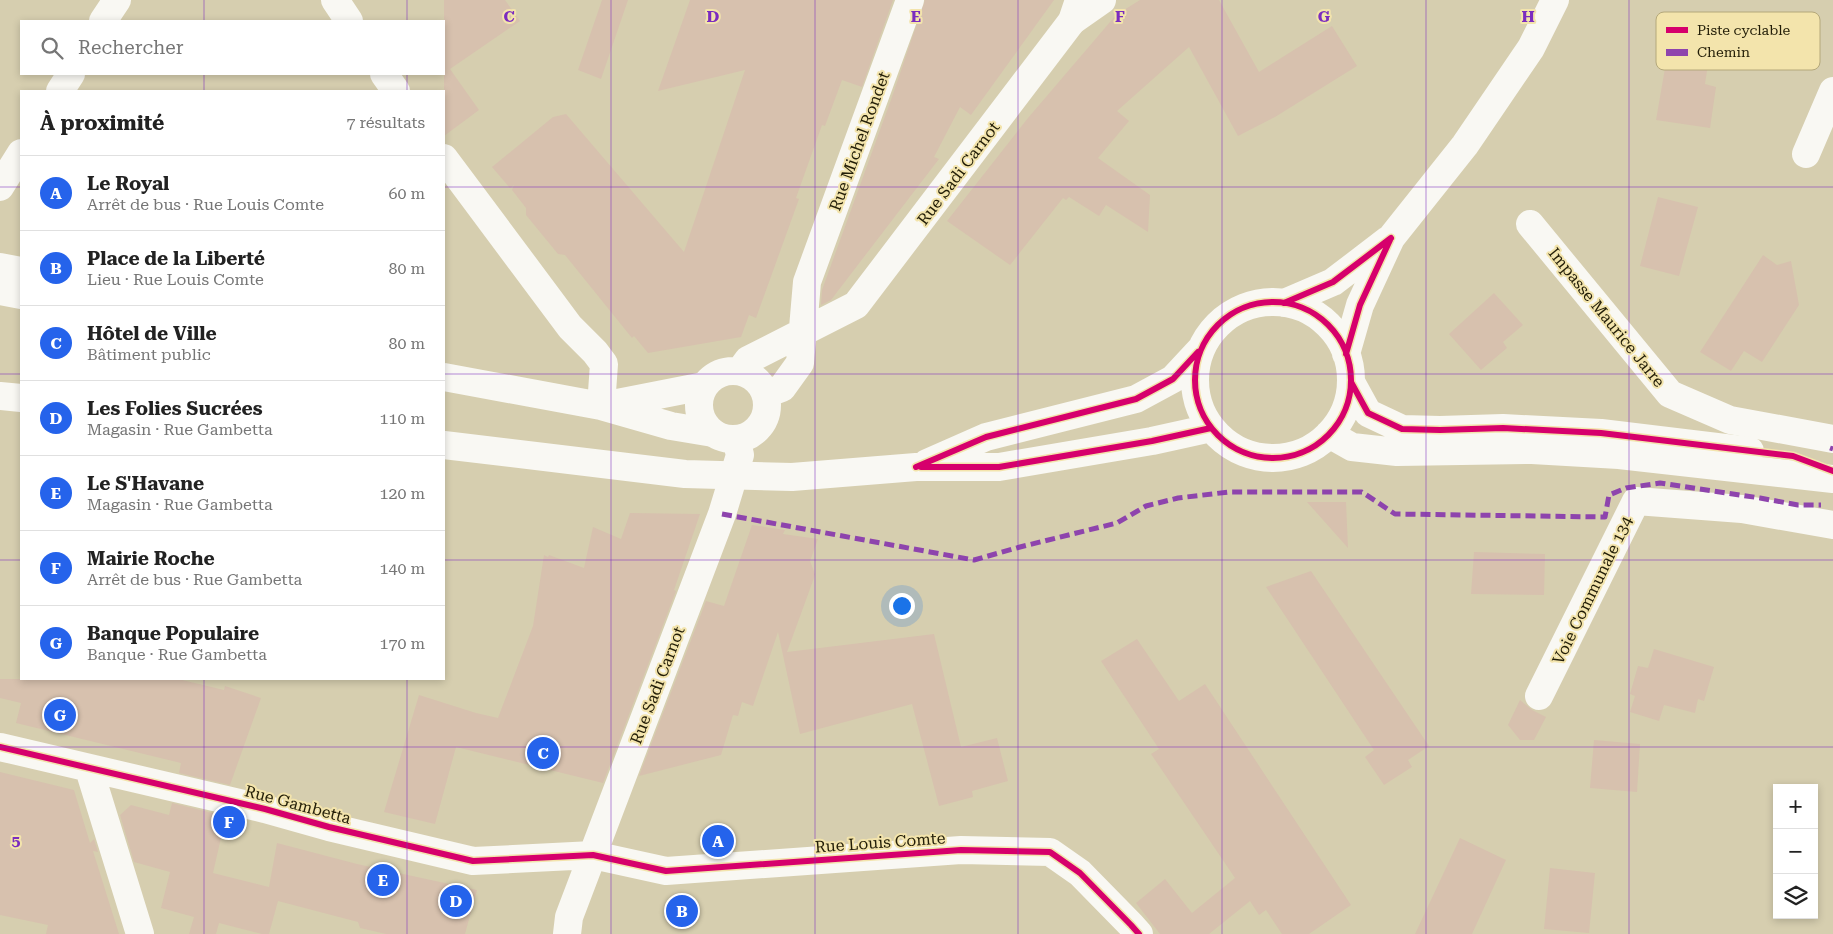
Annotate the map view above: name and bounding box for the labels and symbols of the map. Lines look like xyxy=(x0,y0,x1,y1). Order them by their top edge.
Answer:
text: C xyxy=(503,7,515,26)
text: D xyxy=(707,7,720,26)
text: E xyxy=(911,7,921,26)
text: F xyxy=(1115,7,1125,26)
text: G xyxy=(1318,7,1331,26)
text: H xyxy=(1521,7,1535,26)
legend xyxy=(1656,12,1820,70)
text: Piste cyclable xyxy=(1697,22,1791,38)
text: Chemin xyxy=(1697,44,1750,60)
street label: Rue Michel Rondet xyxy=(825,69,894,213)
street label: Rue Sadi Carnot xyxy=(913,118,1003,229)
street label: Impasse Maurice Jarre xyxy=(1545,244,1669,391)
street label: Voie Communale 134 xyxy=(1548,513,1637,667)
your location xyxy=(889,593,915,619)
street label: Rue Sadi Carnot xyxy=(626,624,689,747)
pin: G xyxy=(44,696,76,734)
pin: C xyxy=(527,734,559,772)
street label: Rue Gambetta xyxy=(243,781,353,828)
pin: F xyxy=(213,803,245,841)
pin: A xyxy=(702,822,734,860)
street label: Rue Louis Comte xyxy=(814,828,946,857)
text: 5 xyxy=(12,831,21,850)
pin: E xyxy=(367,861,399,899)
pin: D xyxy=(440,882,472,920)
pin: B xyxy=(666,892,698,930)

